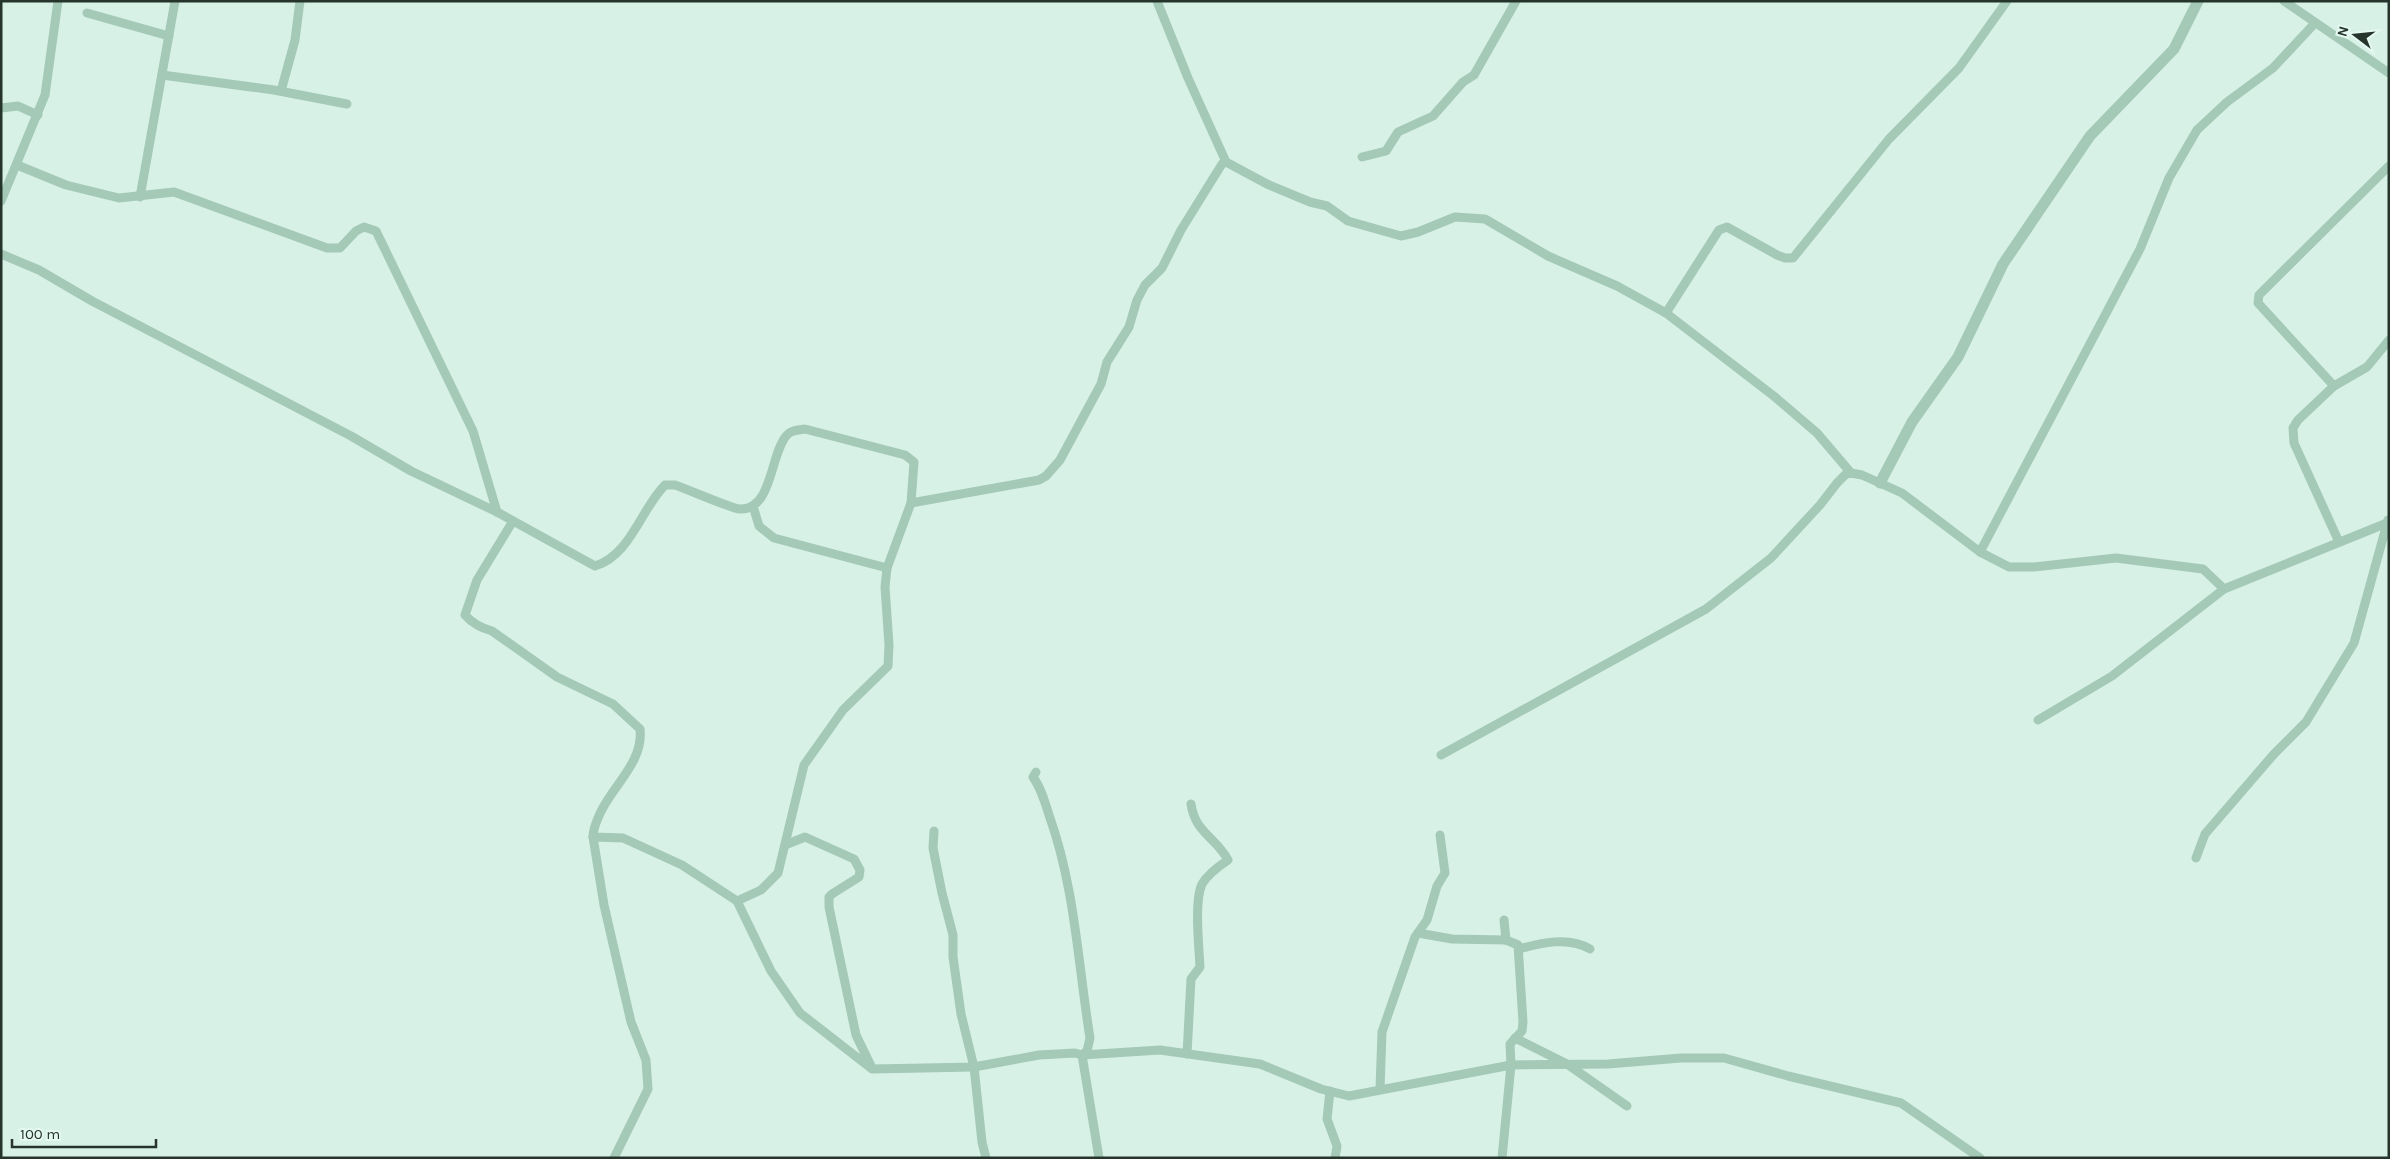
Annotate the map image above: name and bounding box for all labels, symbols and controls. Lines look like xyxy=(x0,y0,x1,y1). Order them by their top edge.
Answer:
north arrow xyxy=(2330,10,2380,60)
text: N xyxy=(2333,24,2353,39)
scale bar xyxy=(12,1116,156,1148)
text: 100 m xyxy=(20,1125,60,1143)

